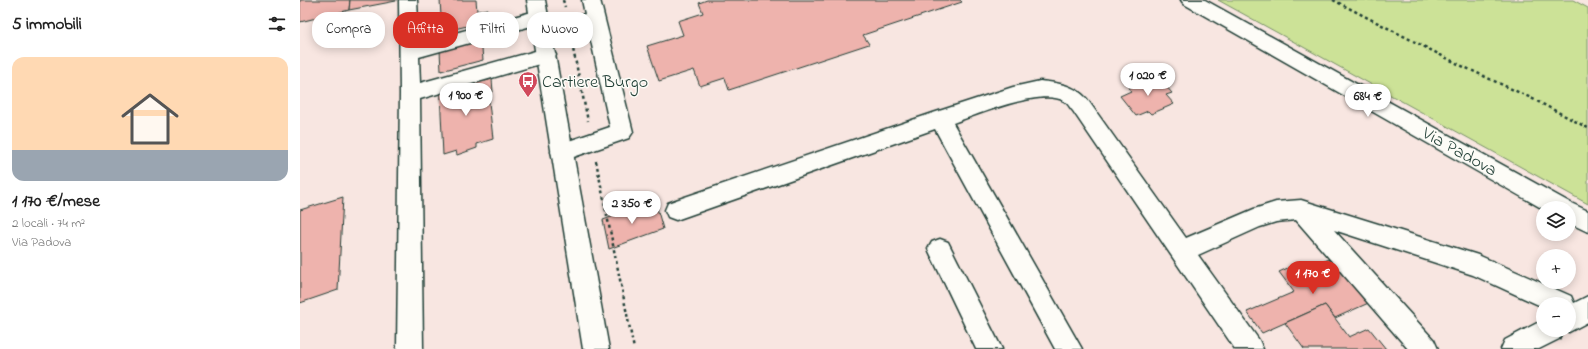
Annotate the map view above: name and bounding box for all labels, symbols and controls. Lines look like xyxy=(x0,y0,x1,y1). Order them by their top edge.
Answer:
text: 5 immobili xyxy=(12,12,82,37)
chip: Compra xyxy=(312,12,385,48)
chip: Affitta xyxy=(393,12,458,48)
chip: Filtri xyxy=(466,12,519,48)
chip: Nuovo xyxy=(527,12,593,48)
icon: filters xyxy=(266,13,288,35)
pin: 1 020 € xyxy=(1111,63,1185,97)
text: 1 020 € xyxy=(1129,66,1167,85)
bus stop icon: Cartiere Burgo xyxy=(517,70,539,98)
place label: Cartiere Burgo xyxy=(542,70,648,97)
icon: home xyxy=(114,83,186,155)
pin: 1 900 € xyxy=(429,83,503,117)
pin: 684 € xyxy=(1340,84,1396,118)
text: 1 900 € xyxy=(449,86,483,105)
text: 684 € xyxy=(1354,87,1382,106)
street label: Via Padova xyxy=(1416,121,1501,184)
text: 1 170 €/mese xyxy=(12,189,100,214)
pin: 2 350 € xyxy=(595,191,669,225)
text: 2 350 € xyxy=(612,194,652,213)
map controls xyxy=(1536,201,1576,337)
button: layers xyxy=(1536,201,1576,241)
text: 2 locali · 74 m² xyxy=(12,214,85,233)
text: Via Padova xyxy=(12,233,71,252)
button: + xyxy=(1536,249,1576,289)
pin: 1 170 € xyxy=(1276,261,1350,295)
text: 1 170 € xyxy=(1296,264,1330,283)
button: − xyxy=(1536,297,1576,337)

